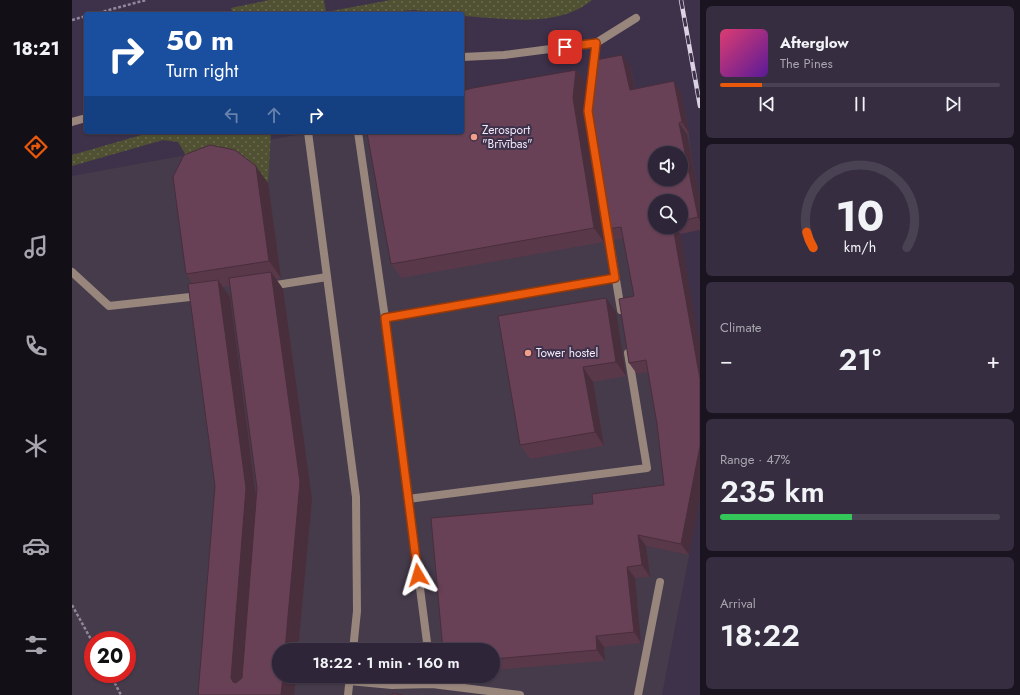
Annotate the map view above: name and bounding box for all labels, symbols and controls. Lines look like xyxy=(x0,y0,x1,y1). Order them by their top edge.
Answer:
text: 50 m xyxy=(166,20,234,61)
icon: right xyxy=(100,28,152,80)
pin xyxy=(548,30,582,64)
text: Afterglow xyxy=(780,32,849,54)
text: 18:21 xyxy=(12,36,60,62)
icon: arrive xyxy=(554,36,576,58)
text: The Pines xyxy=(780,54,833,73)
text: Turn right xyxy=(166,58,238,84)
icon: previous xyxy=(756,93,778,115)
icon: pause xyxy=(849,93,871,115)
icon: next xyxy=(942,93,964,115)
icon: left xyxy=(221,104,243,126)
icon: ahead xyxy=(263,104,285,126)
icon: right xyxy=(305,104,327,126)
place label: Zerosport "Brīvības" xyxy=(482,121,533,153)
marker: Zerosport "Brīvības" xyxy=(469,132,479,142)
icon: directions xyxy=(22,133,50,161)
map controls xyxy=(648,146,688,234)
button: sound xyxy=(648,146,688,186)
text: 10 xyxy=(836,185,884,246)
button: search xyxy=(648,194,688,234)
icon: music xyxy=(22,233,50,261)
text: km/h xyxy=(844,236,876,256)
text: Climate xyxy=(720,318,761,337)
icon: phone xyxy=(22,332,50,360)
text: 21° xyxy=(839,338,881,381)
place label: Tower hostel xyxy=(536,344,598,362)
text: − xyxy=(720,344,733,376)
text: + xyxy=(986,344,1000,376)
marker: Tower hostel xyxy=(523,348,533,358)
icon: climate xyxy=(22,432,50,460)
text: Range · 47% xyxy=(720,450,790,469)
text: 235 km xyxy=(720,470,825,513)
icon: car xyxy=(22,532,50,560)
position arrow xyxy=(397,554,439,596)
text: Arrival xyxy=(720,594,756,613)
text: 18:22 xyxy=(720,614,800,657)
icon: filters xyxy=(22,631,50,659)
speed limit sign: 20 xyxy=(84,631,136,683)
text: 18:22 · 1 min · 160 m xyxy=(312,652,460,674)

